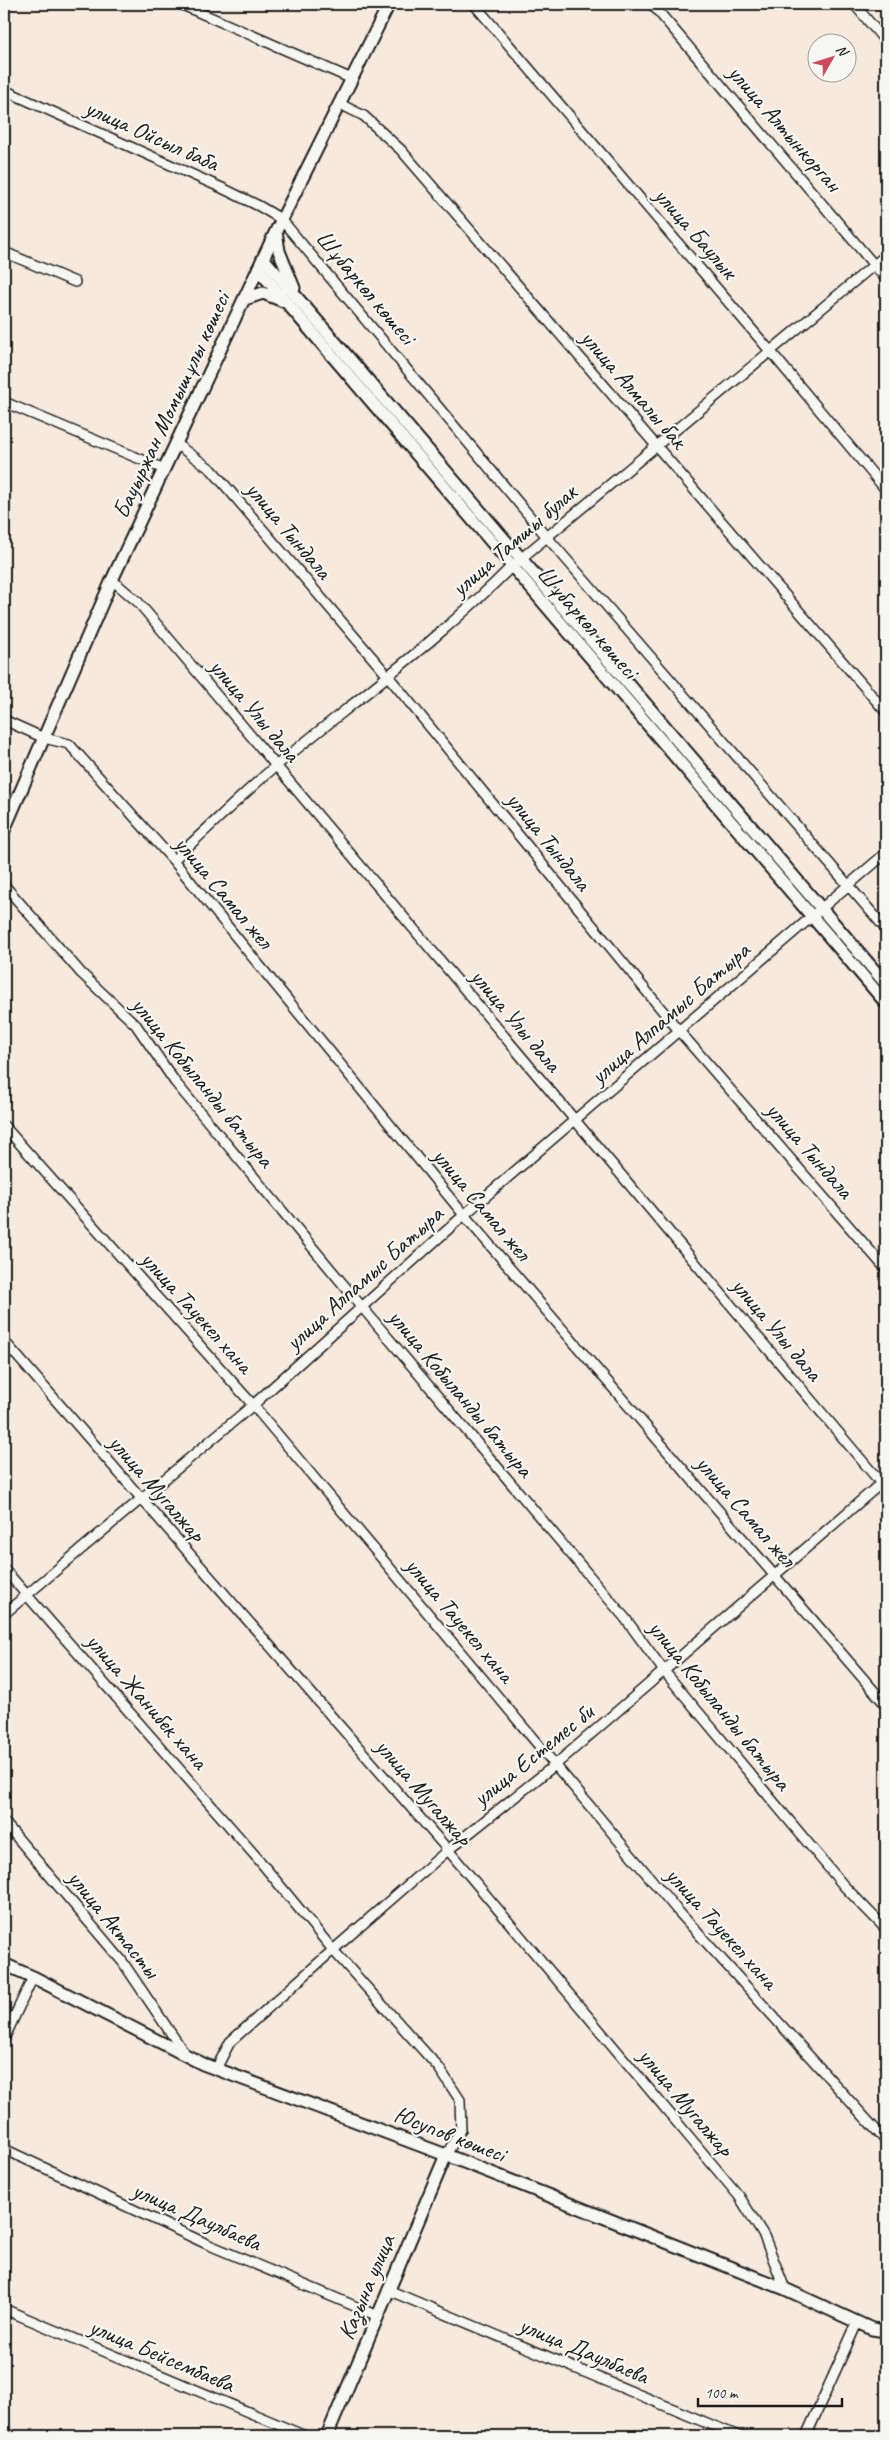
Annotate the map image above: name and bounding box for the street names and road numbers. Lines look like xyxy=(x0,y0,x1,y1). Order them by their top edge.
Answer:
street label: улица Алтынкорган xyxy=(720,57,849,199)
street label: улица Ойсыл баба xyxy=(79,91,225,178)
street label: улица Баулык xyxy=(647,179,745,287)
street label: Шұбаркөл көшесі xyxy=(309,224,424,352)
street label: Бауыржан Момышұлы көшесі xyxy=(105,285,238,523)
street label: улица Алмалы бак xyxy=(573,322,695,456)
street label: улица Тындала xyxy=(238,473,340,586)
street label: улица Тамшы булак xyxy=(444,476,585,604)
street label: Шұбаркөл көшесі xyxy=(531,559,647,687)
street label: улица Улы дала xyxy=(202,651,308,769)
street label: улица Тындала xyxy=(499,784,599,898)
street label: улица Самал жел xyxy=(167,828,281,956)
street label: улица Алпамыс Батыра xyxy=(582,934,757,1092)
street label: улица Улы дала xyxy=(463,961,569,1079)
street label: улица Кобыланды батыра xyxy=(124,989,282,1174)
street label: улица Тындала xyxy=(758,1094,861,1206)
street label: улица Самал жел xyxy=(425,1140,539,1268)
street label: улица Алпамыс Батыра xyxy=(277,1198,450,1358)
street label: улица Тауекел хана xyxy=(133,1243,261,1381)
street label: улица Улы дала xyxy=(724,1270,830,1388)
street label: улица Кобыланды батыра xyxy=(381,1301,541,1484)
street label: улица Мугалжар xyxy=(101,1427,213,1549)
street label: улица Самал жел xyxy=(688,1447,804,1575)
street label: улица Тауекел хана xyxy=(398,1550,522,1690)
street label: улица Кобыланды батыра xyxy=(641,1612,799,1797)
street label: улица Жанибек хана xyxy=(78,1625,215,1776)
street label: улица Естемес би xyxy=(465,1696,601,1814)
street label: улица Мугалжар xyxy=(368,1731,480,1853)
street label: улица Тауекел хана xyxy=(658,1859,786,1997)
street label: улица Актасты xyxy=(60,1862,168,1986)
street label: улица Мугалжар xyxy=(631,2040,741,2164)
street label: Юсупов көшесі xyxy=(390,2099,512,2170)
street label: улица Даулбаева xyxy=(126,2174,267,2258)
street label: Казына улица xyxy=(331,2229,403,2344)
street label: улица Даулбаева xyxy=(513,2309,654,2391)
street label: улица Бейсембаева xyxy=(83,2310,240,2400)

